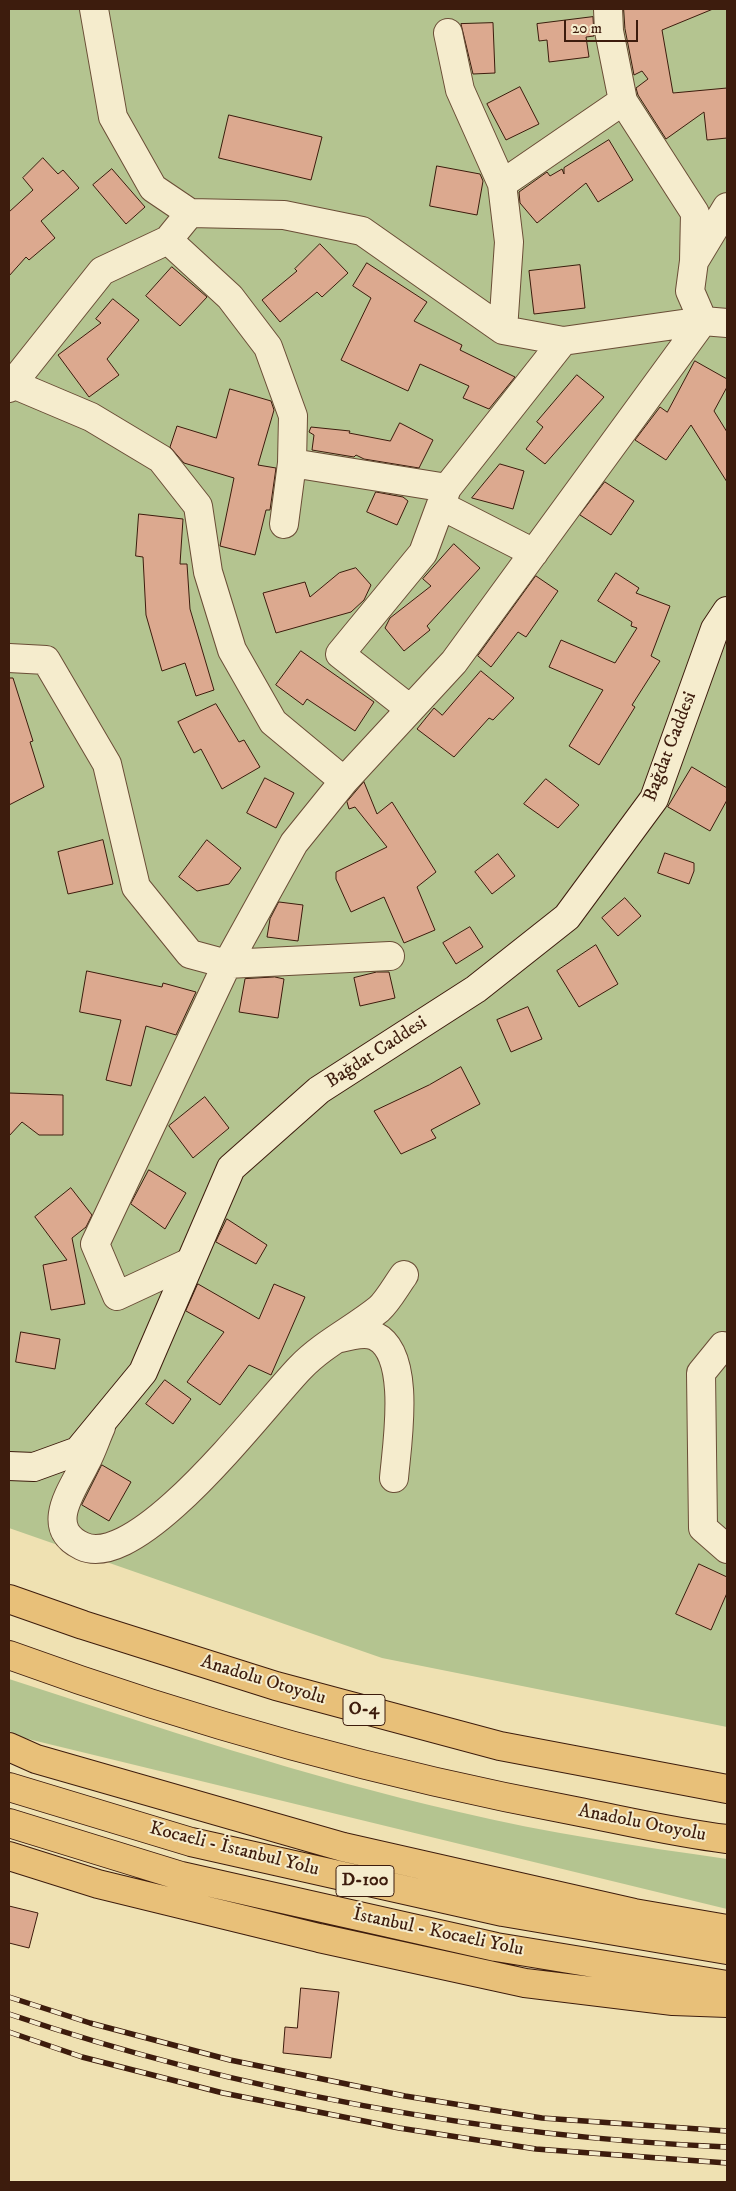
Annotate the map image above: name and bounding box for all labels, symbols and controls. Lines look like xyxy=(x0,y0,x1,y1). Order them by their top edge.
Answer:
scale bar xyxy=(566,10,640,42)
text: 20 m xyxy=(572,19,602,38)
street label: Bağdat Caddesi xyxy=(640,689,702,805)
street label: Bağdat Caddesi xyxy=(322,1012,432,1094)
street label: Anadolu Otoyolu xyxy=(198,1651,328,1711)
road number: O-4 xyxy=(343,1694,385,1726)
street label: Anadolu Otoyolu xyxy=(576,1800,708,1848)
street label: Kocaeli - İstanbul Yolu xyxy=(147,1818,321,1882)
road number: D-100 xyxy=(336,1865,394,1896)
street label: İstanbul - Kocaeli Yolu xyxy=(351,1904,525,1962)

